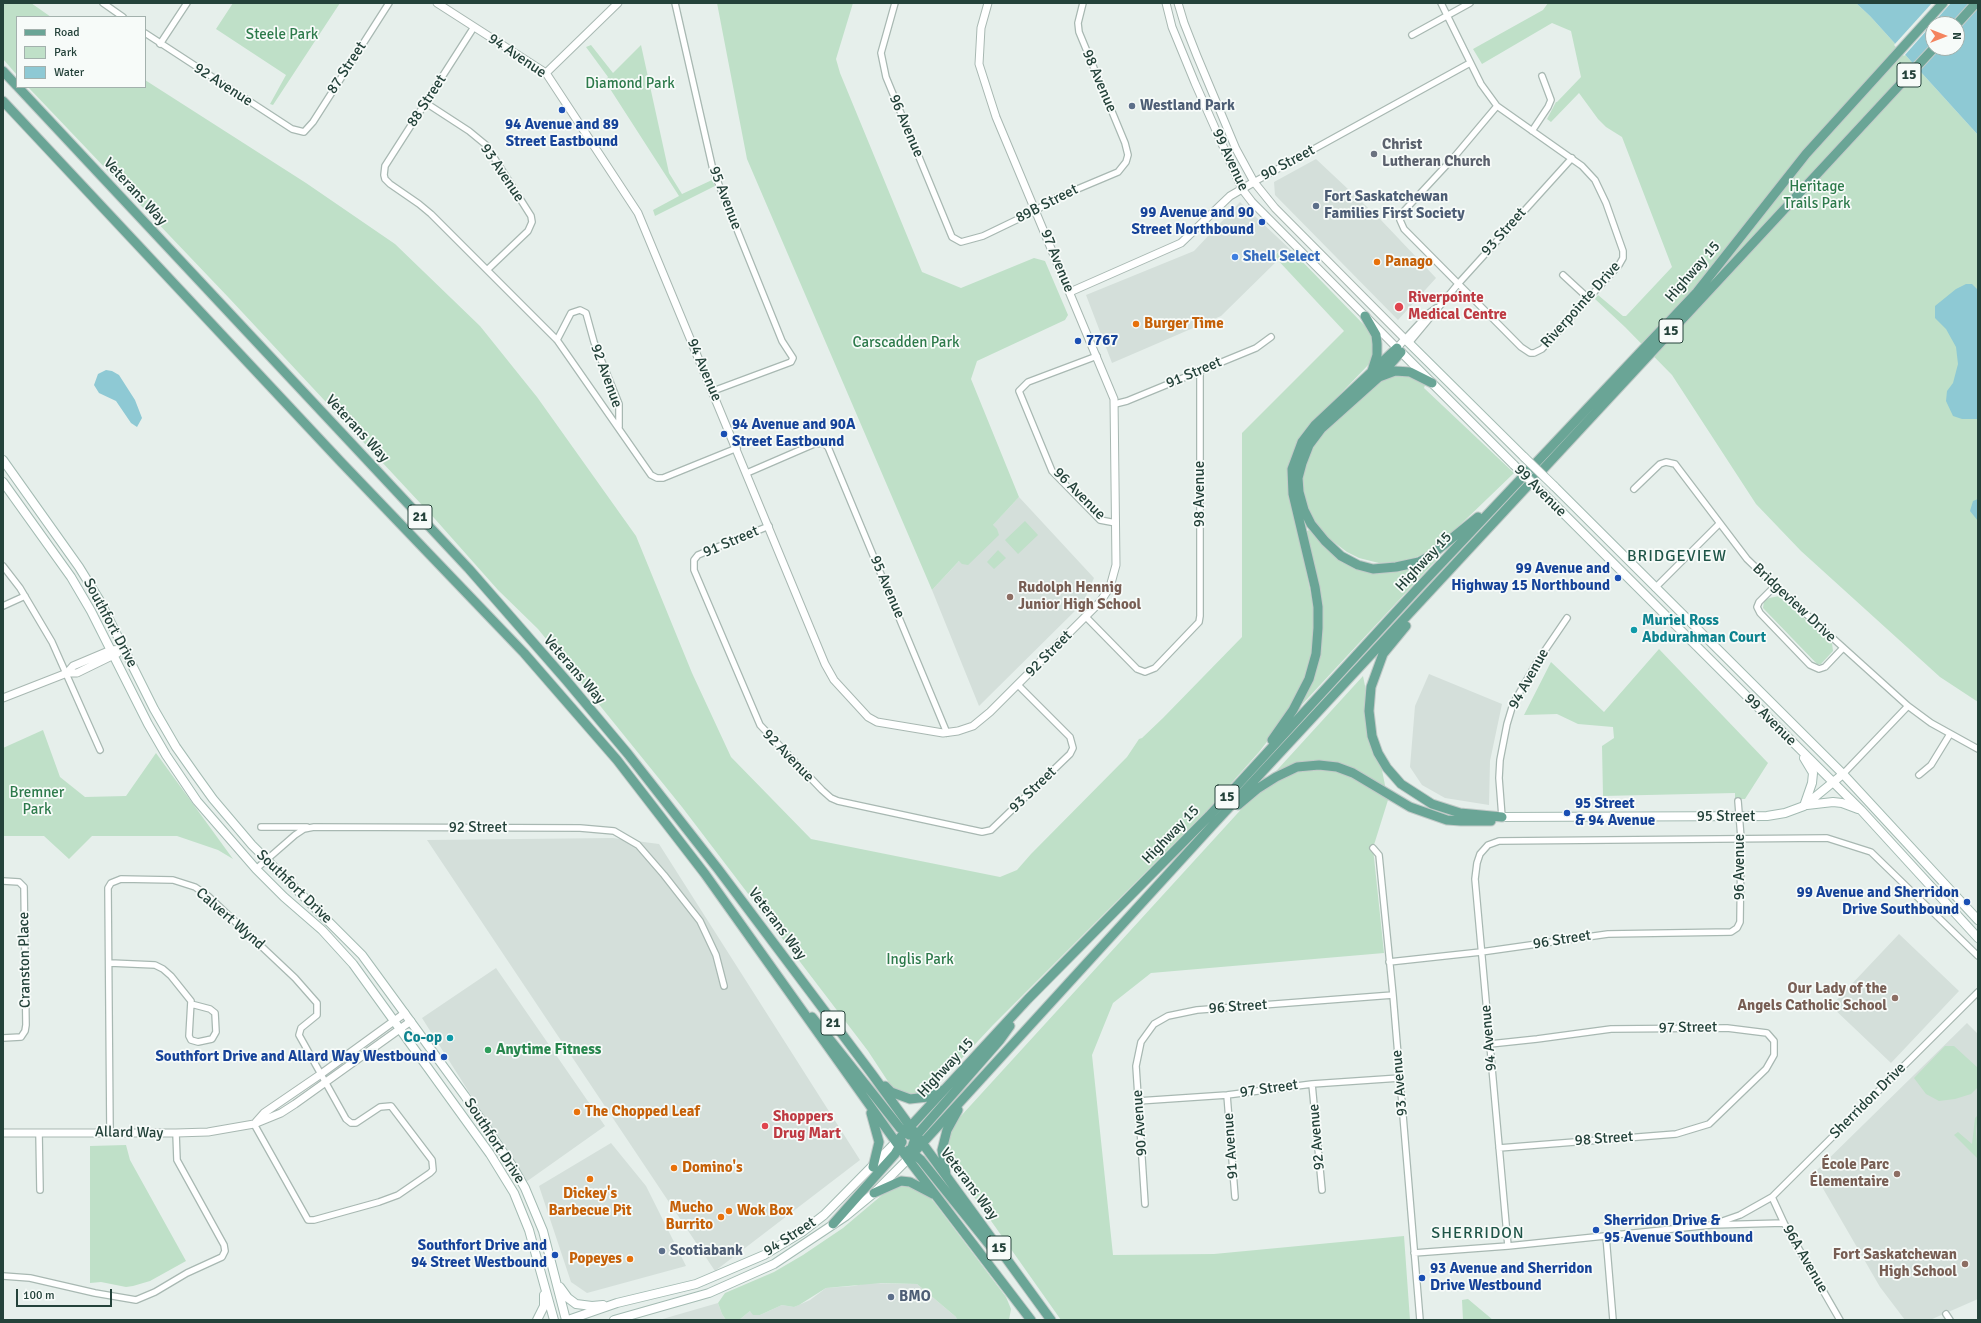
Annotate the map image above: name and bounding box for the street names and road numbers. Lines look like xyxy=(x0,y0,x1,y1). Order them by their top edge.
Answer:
street label: 94 Avenue xyxy=(484,30,550,82)
street label: 87 Street xyxy=(323,39,371,97)
street label: 98 Avenue xyxy=(1078,47,1120,115)
street label: 92 Avenue xyxy=(190,59,256,111)
road number: 15 xyxy=(1897,63,1921,87)
street label: 88 Street xyxy=(403,72,451,130)
street label: 96 Avenue xyxy=(885,92,927,160)
street label: 99 Avenue xyxy=(1208,126,1252,194)
street label: 93 Avenue xyxy=(476,140,528,206)
street label: 90 Street xyxy=(1258,141,1318,185)
street label: Veterans Way xyxy=(99,155,171,229)
street label: 95 Avenue xyxy=(705,164,745,232)
street label: 89B Street xyxy=(1013,181,1081,227)
street label: 93 Street xyxy=(1478,204,1530,260)
street label: 97 Avenue xyxy=(1036,227,1078,295)
street label: Highway 15 xyxy=(1662,238,1724,306)
street label: Riverpointe Drive xyxy=(1537,258,1625,352)
road number: 15 xyxy=(1659,319,1683,343)
street label: 94 Avenue xyxy=(683,336,725,404)
street label: 92 Avenue xyxy=(586,342,626,410)
street label: 91 Street xyxy=(1164,353,1224,393)
street label: Veterans Way xyxy=(321,392,393,466)
street label: 98 Avenue xyxy=(1191,461,1209,527)
street label: 99 Avenue xyxy=(1510,461,1570,521)
street label: 96 Avenue xyxy=(1049,464,1109,524)
road number: 21 xyxy=(408,505,432,529)
street label: 91 Street xyxy=(701,522,761,562)
street label: Highway 15 xyxy=(1392,529,1456,595)
street label: 95 Avenue xyxy=(866,553,908,621)
street label: Bridgeview Drive xyxy=(1749,560,1839,646)
street label: Southfort Drive xyxy=(79,575,141,671)
street label: 92 Street xyxy=(1022,627,1076,681)
street label: Veterans Way xyxy=(539,632,609,708)
street label: 94 Avenue xyxy=(1505,646,1553,712)
street label: 99 Avenue xyxy=(1740,690,1800,750)
street label: 92 Avenue xyxy=(758,726,818,786)
street label: 93 Street xyxy=(1006,763,1060,817)
road number: 15 xyxy=(1215,785,1239,809)
street label: Highway 15 xyxy=(1139,802,1203,868)
street label: 95 Street xyxy=(1697,808,1755,826)
street label: 92 Street xyxy=(449,819,507,837)
street label: 96 Avenue xyxy=(1731,834,1749,900)
street label: Southfort Drive xyxy=(252,846,336,928)
street label: Calvert Wynd xyxy=(192,884,268,954)
street label: Veterans Way xyxy=(744,884,810,964)
street label: Cranston Place xyxy=(15,912,35,1008)
street label: 96 Street xyxy=(1532,927,1592,953)
street label: 96 Street xyxy=(1208,996,1268,1018)
street label: 94 Avenue xyxy=(1477,1004,1501,1072)
road number: 21 xyxy=(821,1011,845,1035)
street label: 97 Street xyxy=(1659,1018,1717,1038)
street label: Highway 15 xyxy=(914,1035,978,1101)
street label: 93 Avenue xyxy=(1388,1049,1412,1117)
street label: Sherridon Drive xyxy=(1826,1059,1910,1143)
street label: 97 Street xyxy=(1239,1076,1299,1102)
street label: 90 Avenue xyxy=(1129,1089,1151,1157)
street label: Southfort Drive xyxy=(460,1095,528,1187)
street label: 92 Avenue xyxy=(1305,1103,1329,1171)
street label: 91 Avenue xyxy=(1220,1112,1242,1180)
street label: Allard Way xyxy=(95,1123,163,1143)
street label: 98 Street xyxy=(1574,1128,1634,1150)
street label: Veterans Way xyxy=(936,1144,1002,1224)
street label: 94 Street xyxy=(761,1213,819,1261)
street label: 96A Avenue xyxy=(1778,1222,1832,1296)
road number: 15 xyxy=(987,1236,1011,1260)

